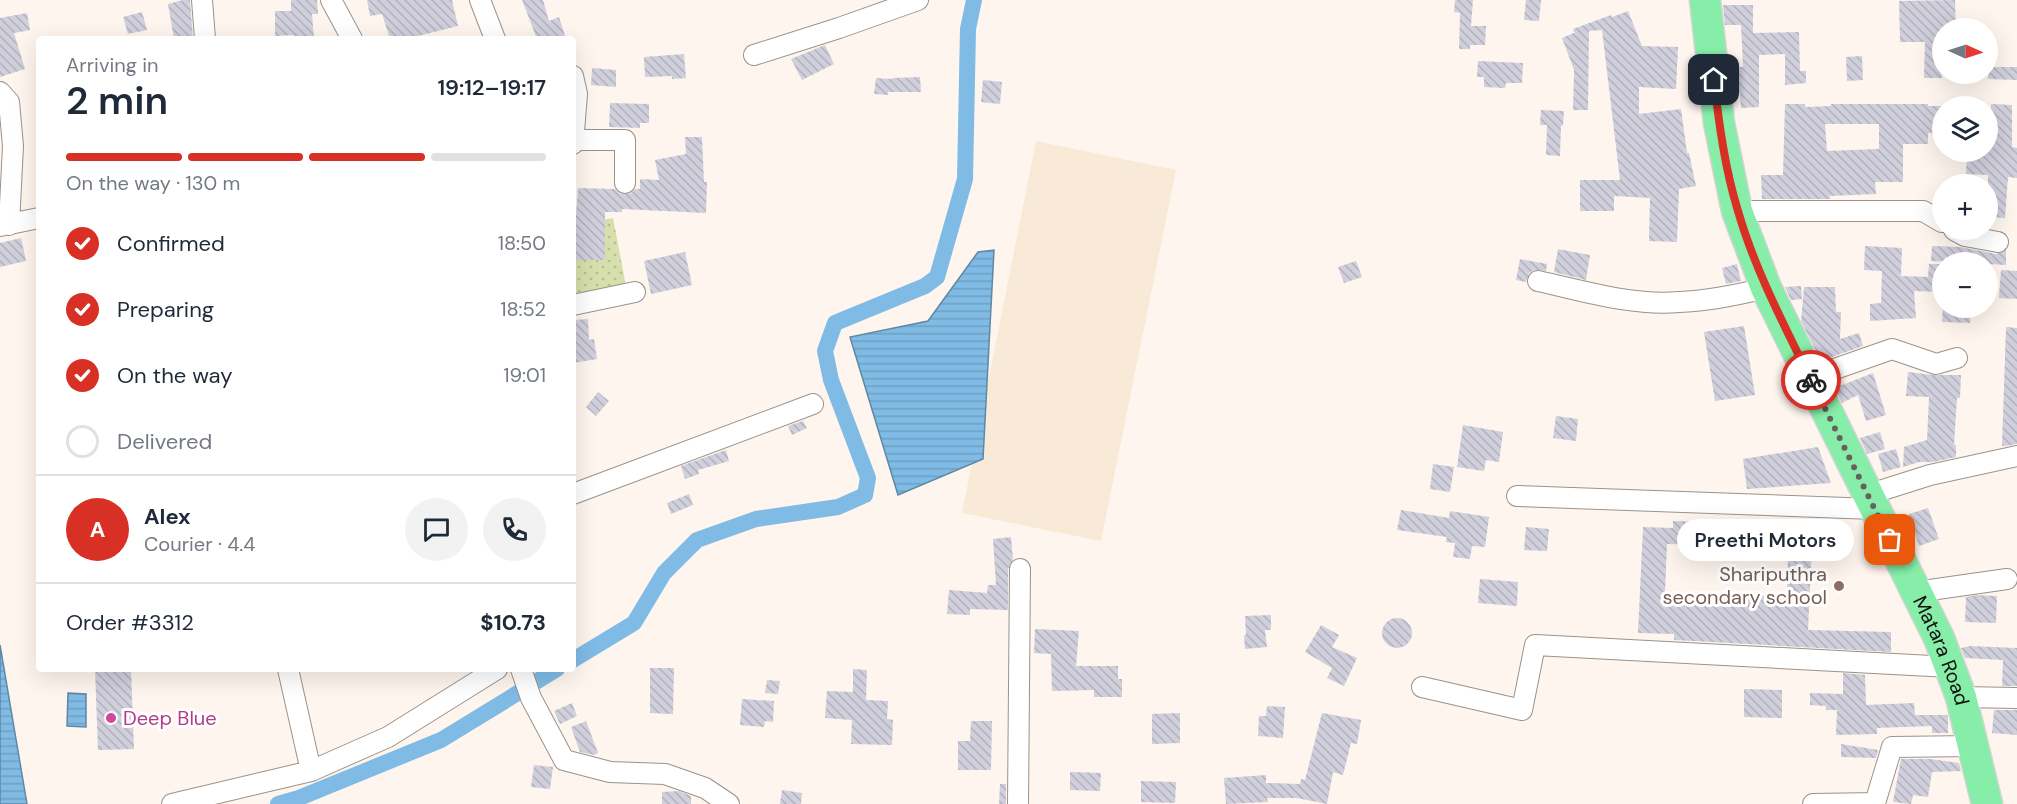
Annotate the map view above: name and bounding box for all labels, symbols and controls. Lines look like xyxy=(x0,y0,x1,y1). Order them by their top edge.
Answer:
north arrow xyxy=(1932,18,1998,84)
map controls xyxy=(1932,18,1998,318)
text: Arriving in xyxy=(66,52,158,78)
pin xyxy=(1688,54,1739,105)
icon: home xyxy=(1697,63,1730,96)
text: 19:12–19:17 xyxy=(437,73,546,102)
text: 2 min xyxy=(66,75,168,126)
button: layers xyxy=(1932,96,1998,162)
text: On the way · 130 m xyxy=(66,170,240,196)
button: + xyxy=(1932,174,1998,240)
icon: check xyxy=(66,227,99,260)
text: Confirmed xyxy=(117,229,225,258)
text: 18:50 xyxy=(498,230,546,256)
button: − xyxy=(1932,252,1998,318)
icon: check xyxy=(66,293,99,326)
text: Preparing xyxy=(117,295,214,324)
text: 18:52 xyxy=(500,296,546,322)
courier xyxy=(1781,350,1841,410)
icon: check xyxy=(66,359,99,392)
text: On the way xyxy=(117,361,232,390)
text: 19:01 xyxy=(503,362,546,388)
icon: bike xyxy=(1795,364,1828,397)
text: Delivered xyxy=(117,427,212,456)
button: chat xyxy=(405,498,468,561)
button: phone xyxy=(483,498,546,561)
text: Alex xyxy=(144,502,191,531)
pin xyxy=(1864,514,1915,565)
text: A xyxy=(90,515,105,544)
callout: Preethi Motors xyxy=(1677,519,1854,561)
icon: bag xyxy=(1873,523,1906,556)
text: Preethi Motors xyxy=(1695,527,1836,553)
text: Courier · 4.4 xyxy=(144,531,255,557)
place label: Shariputhra secondary school xyxy=(1662,561,1827,610)
marker: Shariputhra secondary school xyxy=(1832,579,1846,593)
street label: Matara Road xyxy=(1907,591,1975,708)
text: Order #3312 xyxy=(66,608,194,637)
text: $10.73 xyxy=(480,608,546,637)
place label: Deep Blue xyxy=(123,705,217,731)
marker: Deep Blue xyxy=(104,711,118,725)

